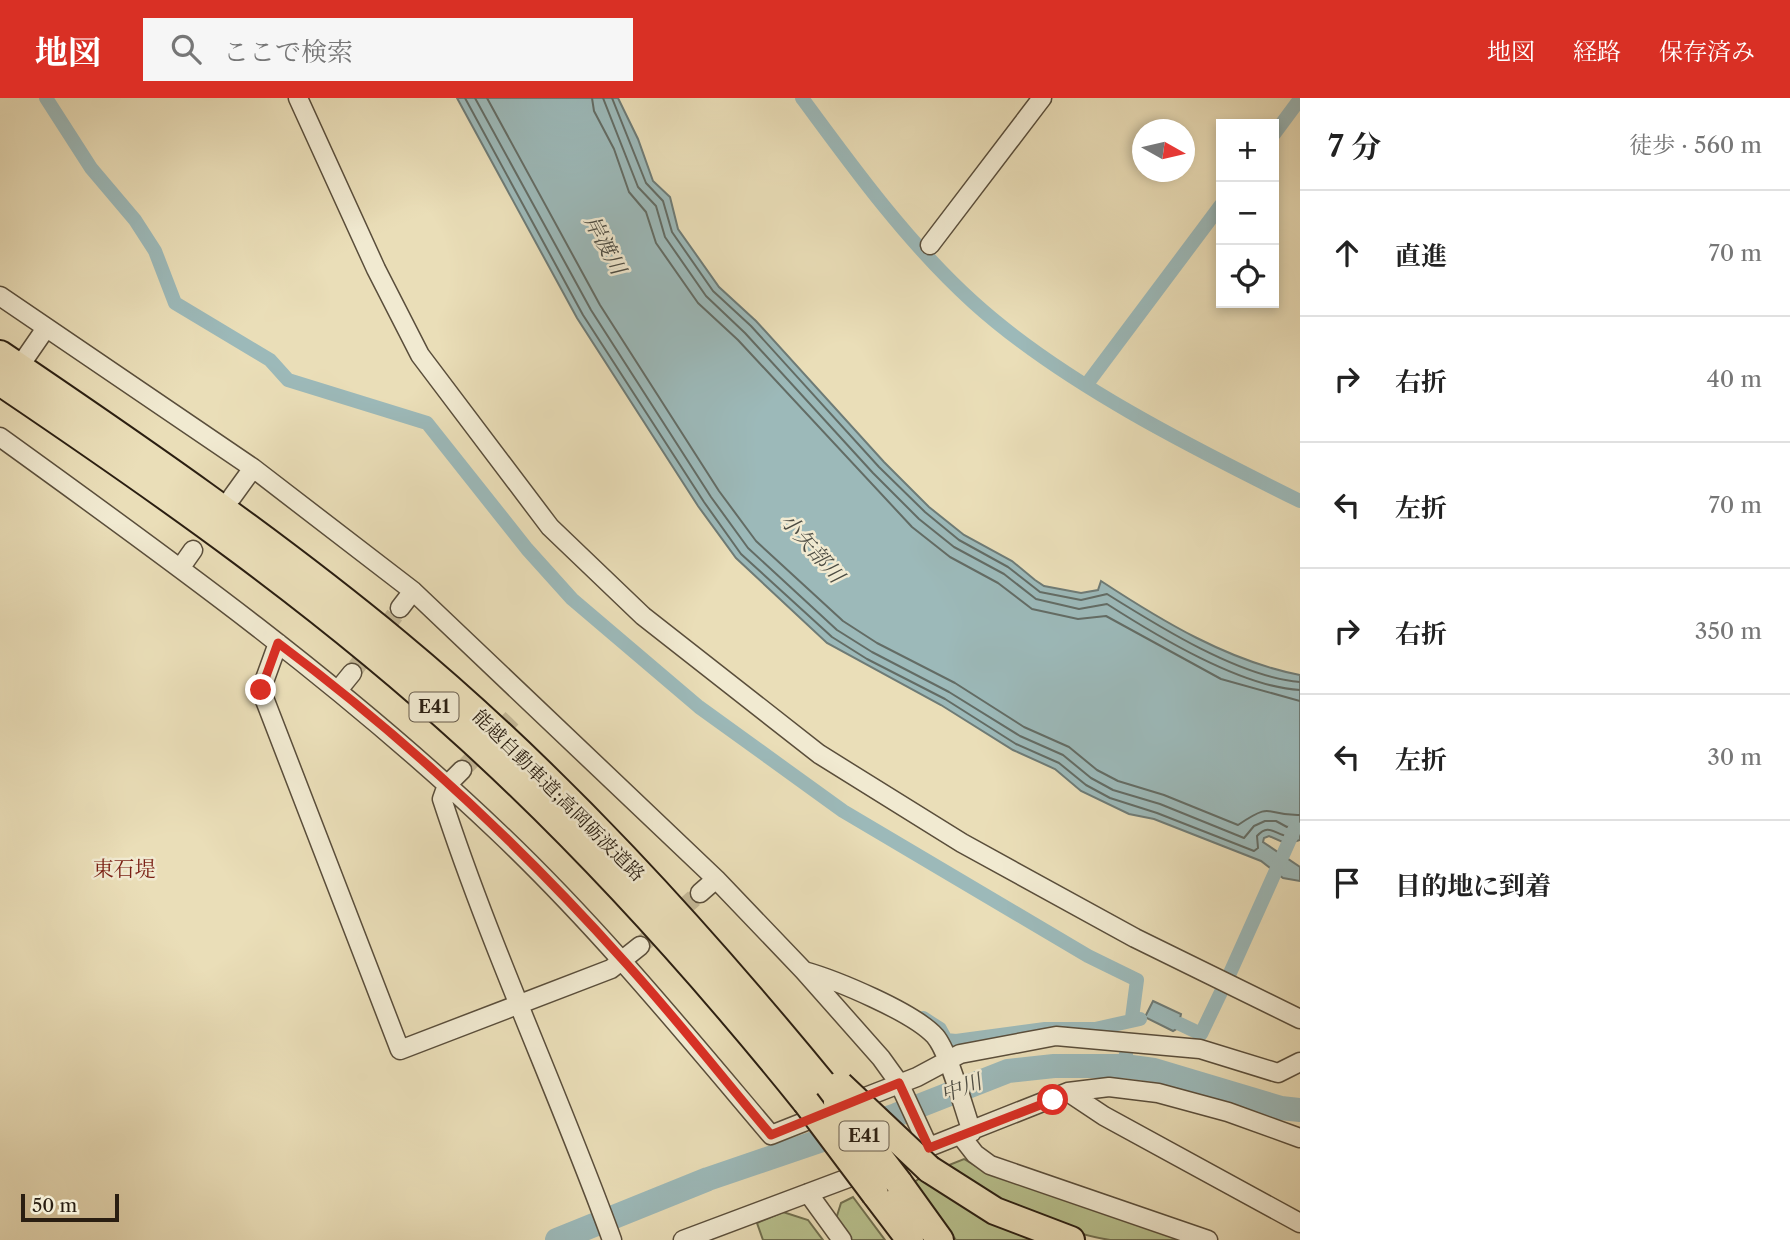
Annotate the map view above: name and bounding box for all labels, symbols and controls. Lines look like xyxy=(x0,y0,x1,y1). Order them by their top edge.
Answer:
search box xyxy=(143,18,633,81)
icon: search xyxy=(167,30,205,68)
text: 地図 xyxy=(35,32,101,73)
text: ここで検索 xyxy=(223,36,353,68)
text: 地図 xyxy=(1487,37,1535,66)
text: 経路 xyxy=(1573,37,1621,66)
text: 保存済み xyxy=(1659,37,1755,66)
north arrow xyxy=(1132,119,1195,182)
map controls xyxy=(1216,119,1279,308)
button: + xyxy=(1216,119,1279,182)
text: 7 分 xyxy=(1328,128,1381,165)
text: 徒歩 · 560 m xyxy=(1629,131,1762,159)
button: − xyxy=(1216,182,1279,245)
water label: 岸渡川 xyxy=(580,211,632,280)
icon: ahead xyxy=(1328,234,1366,272)
text: 70 m xyxy=(1709,239,1762,267)
text: 直進 xyxy=(1395,240,1447,272)
button: locate xyxy=(1216,245,1279,308)
icon: right xyxy=(1328,360,1366,398)
text: 40 m xyxy=(1707,365,1762,393)
text: 右折 xyxy=(1395,366,1447,398)
icon: left xyxy=(1328,486,1366,524)
text: 70 m xyxy=(1709,491,1762,519)
text: 左折 xyxy=(1395,492,1447,524)
water label: 小矢部川 xyxy=(775,508,851,589)
icon: right xyxy=(1328,612,1366,650)
text: 350 m xyxy=(1695,617,1762,645)
text: 右折 xyxy=(1395,618,1447,650)
route end xyxy=(245,674,276,705)
road number: E41 xyxy=(410,692,458,722)
street label: 能越自動車道;高岡砺波道路 xyxy=(468,705,649,886)
icon: left xyxy=(1328,738,1366,776)
text: 30 m xyxy=(1707,743,1762,771)
text: 左折 xyxy=(1395,744,1447,776)
district label: 東石堤 xyxy=(93,856,156,881)
icon: arrive xyxy=(1328,864,1366,902)
text: 目的地に到着 xyxy=(1395,870,1551,902)
water label: 中川 xyxy=(937,1068,987,1106)
route start xyxy=(1037,1084,1068,1115)
road number: E41 xyxy=(840,1121,888,1150)
scale bar xyxy=(21,1191,119,1223)
text: 50 m xyxy=(32,1194,77,1217)

